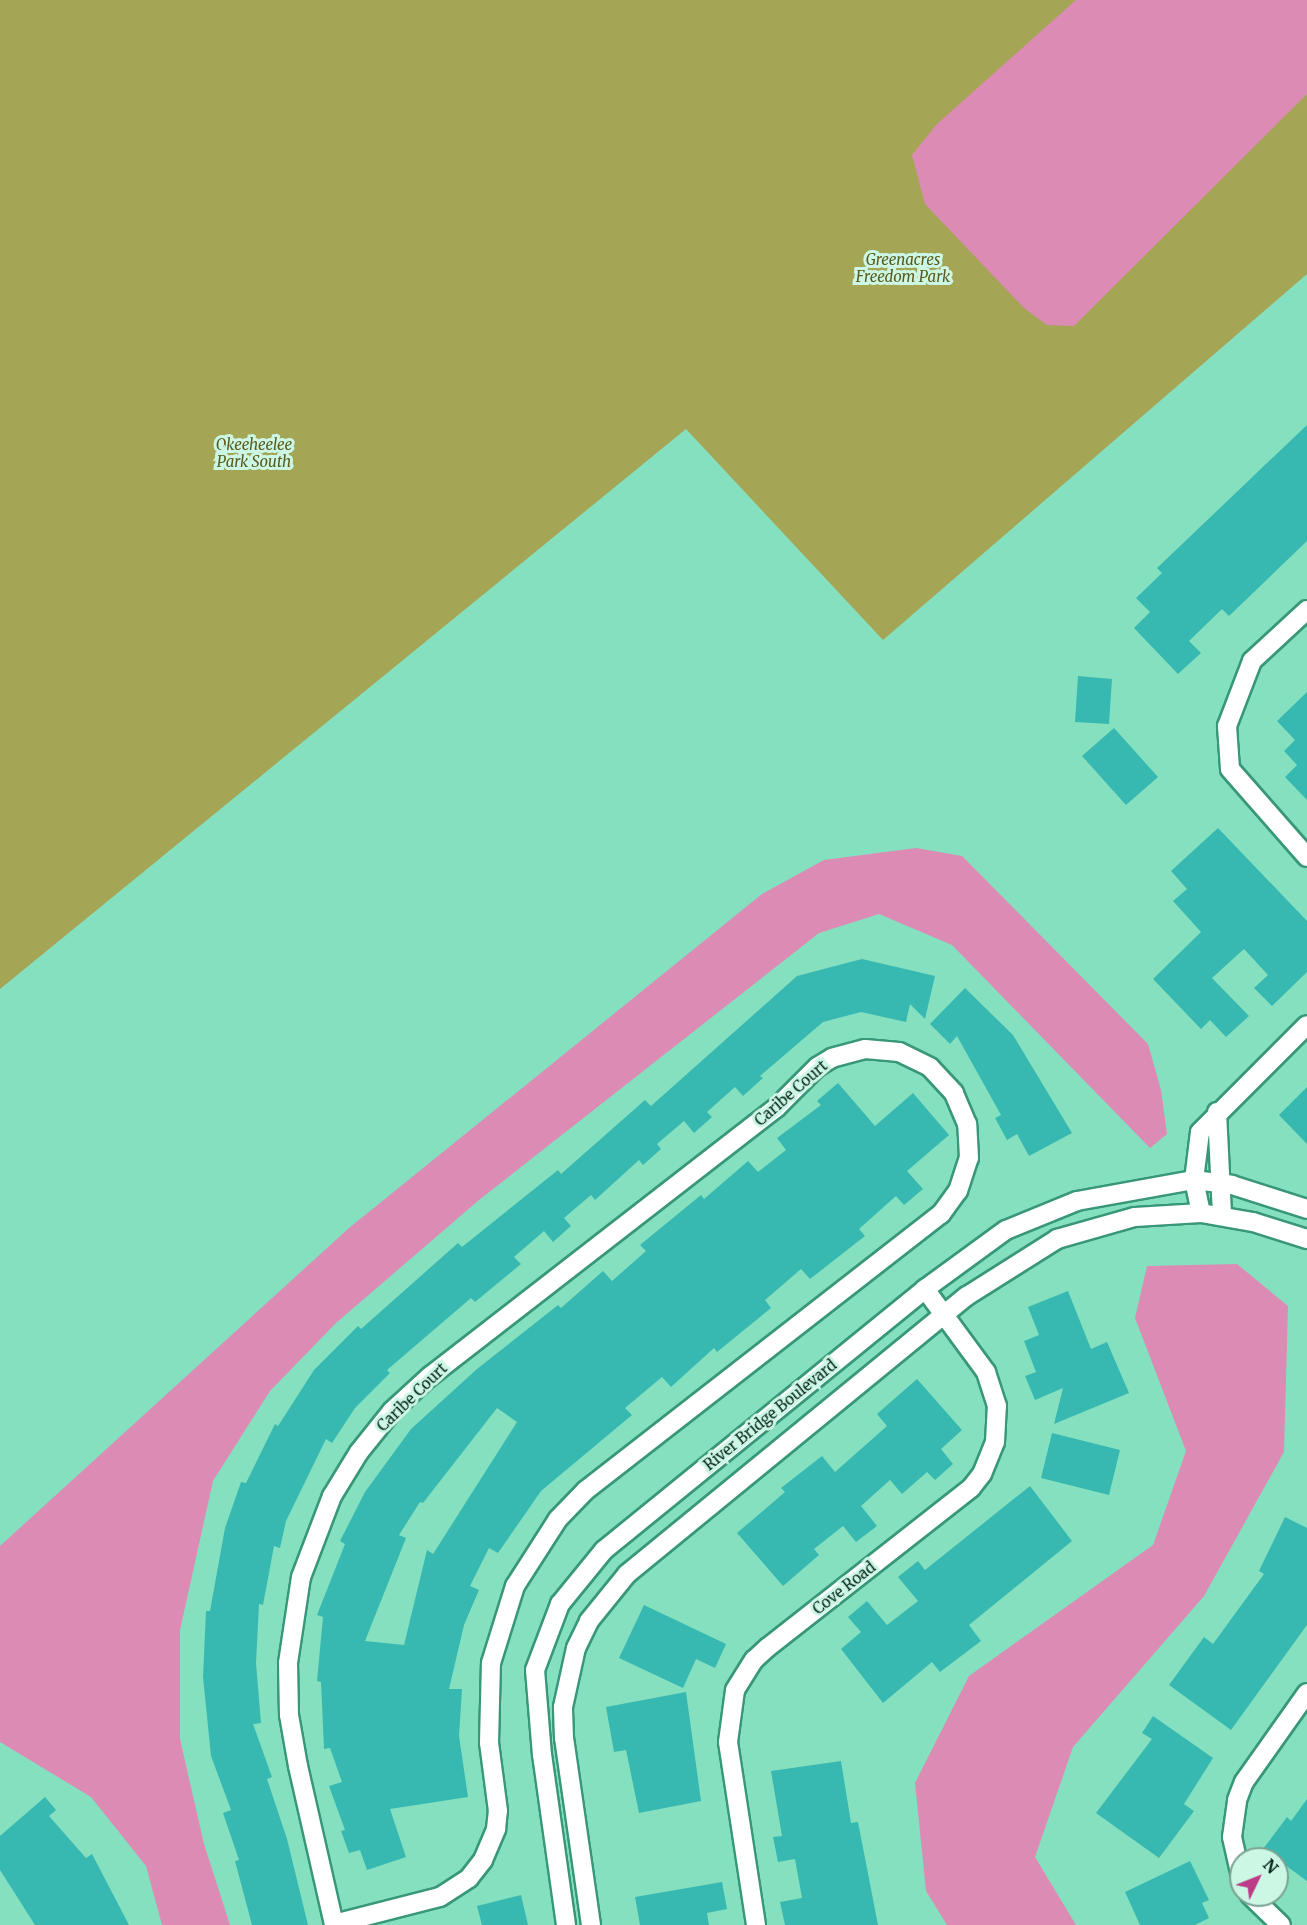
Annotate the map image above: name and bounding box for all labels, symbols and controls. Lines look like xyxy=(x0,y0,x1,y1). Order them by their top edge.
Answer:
park label: Greenacres Freedom Park xyxy=(856,250,950,285)
park label: Okeeheelee Park South xyxy=(216,435,292,470)
street label: Caribe Court xyxy=(751,1057,831,1129)
street label: River Bridge Boulevard xyxy=(700,1356,840,1474)
street label: Caribe Court xyxy=(373,1359,451,1435)
street label: Cove Road xyxy=(809,1558,879,1618)
north arrow xyxy=(1229,1847,1289,1907)
text: N xyxy=(1259,1855,1282,1878)

